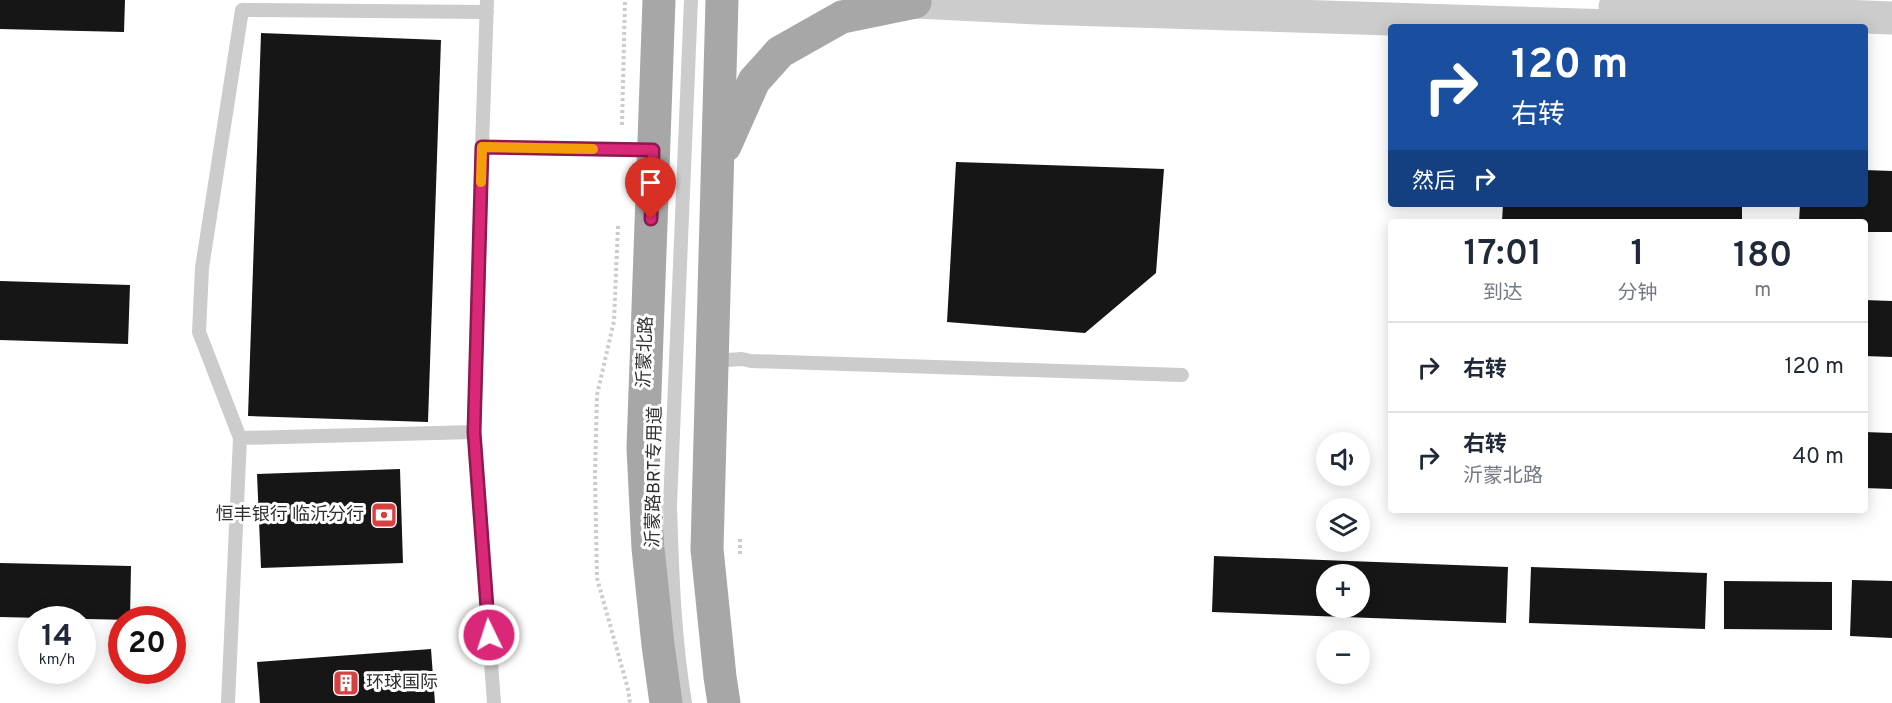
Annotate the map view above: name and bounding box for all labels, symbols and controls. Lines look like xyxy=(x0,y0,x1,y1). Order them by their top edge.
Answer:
text: 120 m xyxy=(1511,40,1628,93)
icon: right xyxy=(1412,48,1490,126)
text: 右转 xyxy=(1511,99,1565,133)
pin xyxy=(625,157,676,219)
icon: right xyxy=(1468,162,1501,195)
icon: arrive xyxy=(634,166,667,199)
text: 然后 xyxy=(1412,169,1456,196)
text: 17:01 xyxy=(1463,232,1542,278)
text: 1 xyxy=(1631,232,1645,278)
text: 180 xyxy=(1733,234,1793,280)
text: m xyxy=(1754,278,1771,304)
text: 到达 xyxy=(1483,281,1523,307)
text: 分钟 xyxy=(1618,281,1658,307)
street label: 沂蒙北路 xyxy=(633,316,659,388)
icon: right xyxy=(1412,351,1445,384)
text: 120 m xyxy=(1784,354,1844,381)
text: 右转 xyxy=(1463,357,1507,384)
street label: 沂蒙路BRT专用道 xyxy=(642,406,668,548)
map controls xyxy=(1316,432,1370,684)
button: sound xyxy=(1316,432,1370,486)
text: 右转 xyxy=(1463,432,1507,459)
icon: right xyxy=(1412,441,1445,474)
text: 40 m xyxy=(1792,444,1844,471)
text: 沂蒙北路 xyxy=(1463,464,1543,490)
button: layers xyxy=(1316,498,1370,552)
bank icon: 恒丰银行 临沂分行 xyxy=(369,500,399,530)
place label: 恒丰银行 临沂分行 xyxy=(216,504,364,527)
button: + xyxy=(1316,564,1370,618)
position arrow xyxy=(457,603,521,667)
speed limit sign: 20 xyxy=(108,606,186,684)
text: 14 xyxy=(41,619,73,656)
button: − xyxy=(1316,630,1370,684)
text: km/h xyxy=(39,651,75,670)
building icon: 环球国际 xyxy=(331,668,361,698)
place label: 环球国际 xyxy=(366,672,438,695)

